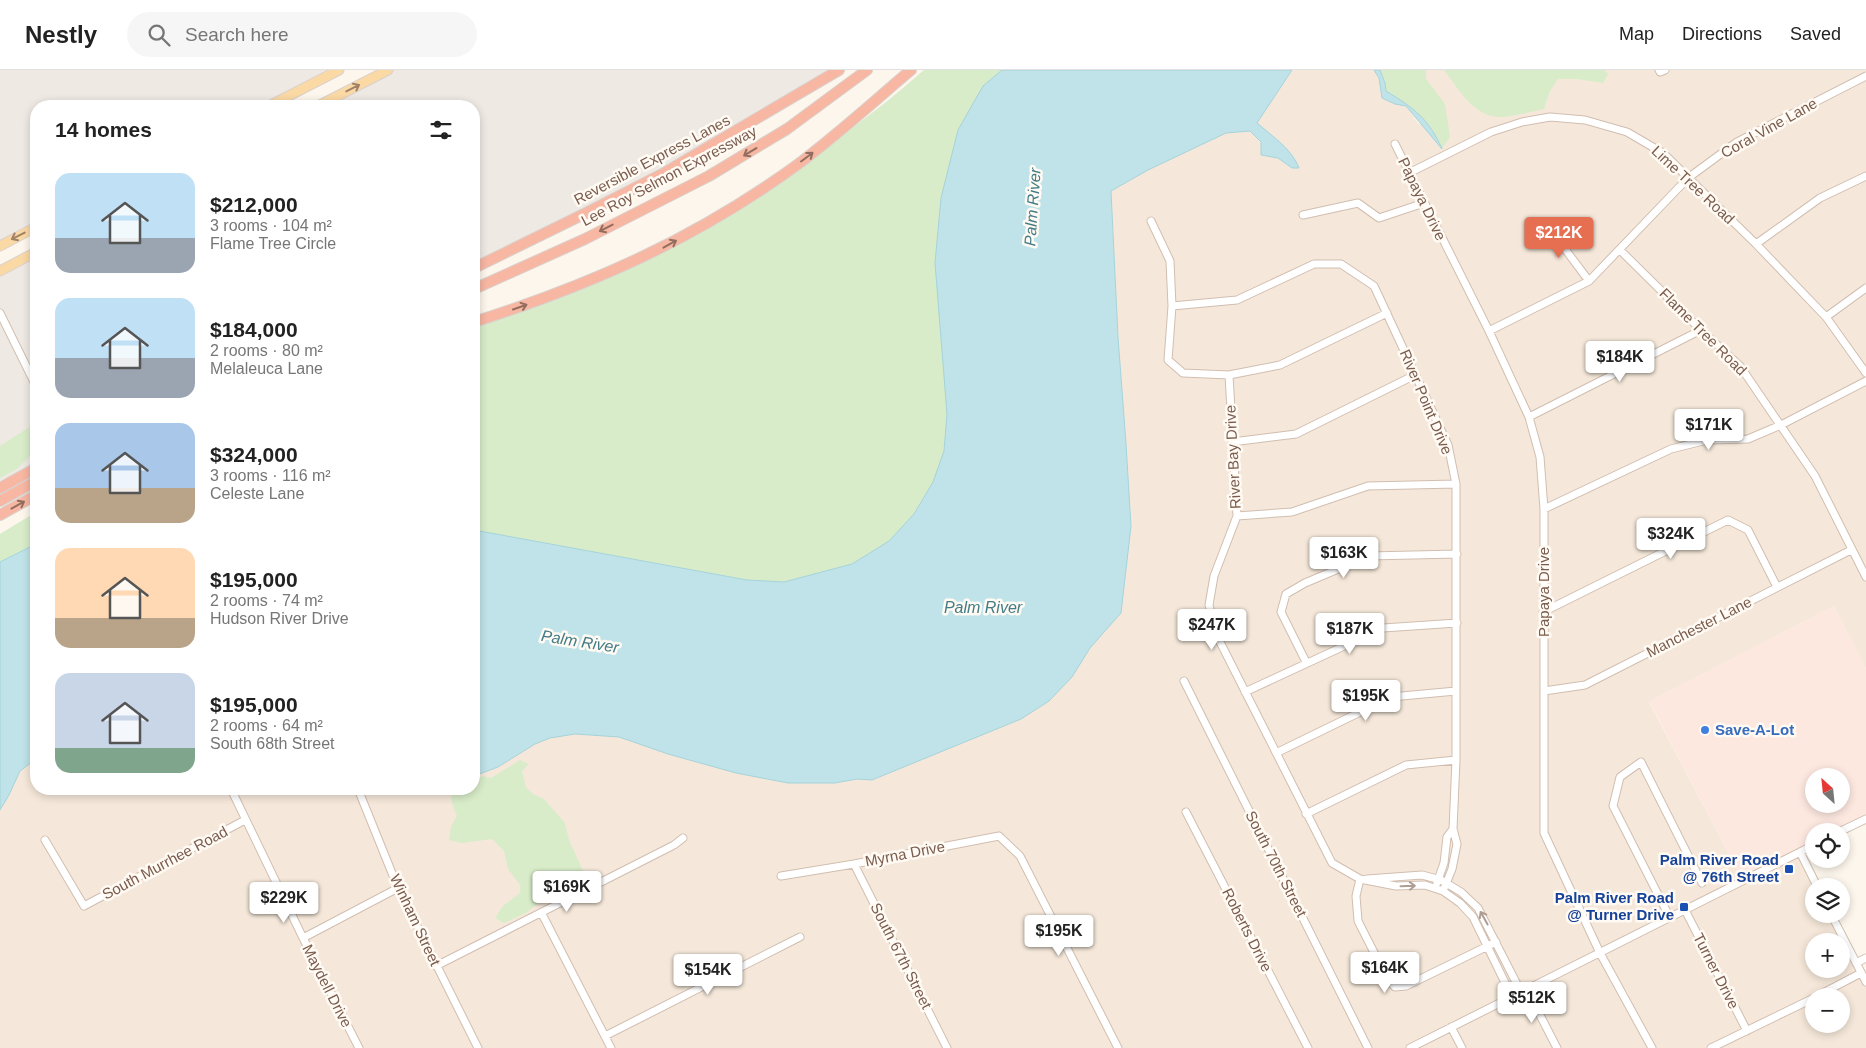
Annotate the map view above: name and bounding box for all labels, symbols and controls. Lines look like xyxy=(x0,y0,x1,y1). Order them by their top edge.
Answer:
search box xyxy=(127,12,477,57)
text: Nestly xyxy=(25,21,97,48)
icon: search xyxy=(145,21,173,49)
text: Search here xyxy=(185,24,289,45)
text: Map xyxy=(1619,24,1654,44)
text: Directions xyxy=(1682,24,1762,44)
text: Saved xyxy=(1790,24,1841,44)
one-way arrow xyxy=(345,83,360,92)
street label: Coral Vine Lane xyxy=(1718,94,1820,161)
street label: Reversible Express Lanes xyxy=(571,111,733,208)
icon: filters xyxy=(427,116,455,144)
text: 14 homes xyxy=(55,118,152,141)
street label: Lee Roy Selmon Expressway xyxy=(578,122,760,229)
street label: Lime Tree Road xyxy=(1649,142,1738,227)
one-way arrow xyxy=(743,148,757,158)
one-way arrow xyxy=(800,152,814,162)
street label: Papaya Drive xyxy=(1395,155,1450,243)
water label: Palm River xyxy=(1021,167,1044,247)
icon: home xyxy=(95,193,155,253)
text: $212,000 xyxy=(210,193,298,216)
pin: $212K xyxy=(1524,216,1594,259)
text: 3 rooms · 104 m² xyxy=(210,217,332,234)
one-way arrow xyxy=(599,224,614,233)
text: $212K xyxy=(1535,224,1583,241)
one-way arrow xyxy=(11,232,26,241)
text: Flame Tree Circle xyxy=(210,235,336,252)
one-way arrow xyxy=(662,239,677,249)
street label: Flame Tree Road xyxy=(1656,285,1750,379)
one-way arrow xyxy=(512,301,528,311)
icon: home xyxy=(95,318,155,378)
text: $184,000 xyxy=(210,318,298,341)
pin: $184K xyxy=(1585,340,1655,383)
text: 2 rooms · 80 m² xyxy=(210,342,323,359)
street label: River Point Drive xyxy=(1397,347,1456,457)
text: $184K xyxy=(1596,348,1644,365)
text: Melaleuca Lane xyxy=(210,360,323,377)
street label: River Bay Drive xyxy=(1221,405,1244,509)
pin: $171K xyxy=(1674,408,1744,451)
text: $171K xyxy=(1685,416,1733,433)
icon: home xyxy=(95,443,155,503)
text: $324,000 xyxy=(210,443,298,466)
text: 3 rooms · 116 m² xyxy=(210,467,331,484)
text: Celeste Lane xyxy=(210,485,304,502)
one-way arrow xyxy=(10,500,25,509)
pin: $324K xyxy=(1636,518,1706,560)
text: $324K xyxy=(1647,525,1695,542)
pin: $163K xyxy=(1309,536,1379,579)
text: $163K xyxy=(1320,544,1368,561)
street label: Papaya Drive xyxy=(1535,547,1552,637)
icon: home xyxy=(95,568,155,628)
text: $195,000 xyxy=(210,568,298,591)
text: 2 rooms · 74 m² xyxy=(210,592,323,609)
street label: Manchester Lane xyxy=(1643,593,1754,660)
water label: Palm River xyxy=(944,599,1023,616)
pin: $247K xyxy=(1177,608,1247,651)
text: Hudson River Drive xyxy=(210,610,349,627)
pin: $187K xyxy=(1315,612,1385,655)
text: $247K xyxy=(1188,616,1236,633)
text: $187K xyxy=(1326,620,1374,637)
water label: Palm River xyxy=(540,627,621,656)
pin: $195K xyxy=(1331,680,1401,722)
text: $195K xyxy=(1342,687,1390,704)
icon: home xyxy=(95,693,155,753)
text: $195,000 xyxy=(210,693,298,716)
text: 2 rooms · 64 m² xyxy=(210,717,323,734)
place label: Save-A-Lot xyxy=(1715,721,1794,738)
marker: Save-A-Lot xyxy=(1699,724,1711,736)
text: South 68th Street xyxy=(210,735,335,752)
north arrow xyxy=(1805,768,1850,812)
map controls xyxy=(1805,768,1850,1033)
street label: South 70th Street xyxy=(1242,808,1311,920)
street label: South Murrhee Road xyxy=(99,822,230,903)
button: locate xyxy=(1805,823,1850,868)
street label: Myrna Drive xyxy=(864,837,946,870)
place label: Palm River Road @ 76th Street xyxy=(1660,851,1779,885)
marker: Palm River Road @ 76th Street xyxy=(1783,863,1795,875)
pin: $169K xyxy=(532,870,602,913)
street label: Winham Street xyxy=(387,871,444,969)
text: $169K xyxy=(543,878,591,895)
button: layers xyxy=(1805,878,1850,923)
one-way arrow xyxy=(1399,881,1415,891)
pin: $229K xyxy=(249,882,319,924)
street label: Roberts Drive xyxy=(1219,885,1276,974)
text: $229K xyxy=(260,889,308,906)
place label: Palm River Road @ Turner Drive xyxy=(1555,889,1674,923)
street label: South 67th Street xyxy=(867,900,936,1012)
marker: Palm River Road @ Turner Drive xyxy=(1678,901,1690,913)
one-way arrow xyxy=(1478,911,1488,925)
pin: $195K xyxy=(1024,914,1094,957)
text: $195K xyxy=(1035,922,1083,939)
street label: Turner Drive xyxy=(1690,930,1743,1012)
button: + xyxy=(1805,933,1850,978)
street label: Maydell Drive xyxy=(299,941,356,1030)
pin: $164K xyxy=(1350,952,1420,994)
pin: $154K xyxy=(673,954,743,996)
text: $164K xyxy=(1361,959,1409,976)
text: $154K xyxy=(684,961,732,978)
pin: $512K xyxy=(1497,982,1567,1024)
button: − xyxy=(1805,988,1850,1033)
text: $512K xyxy=(1508,989,1556,1006)

